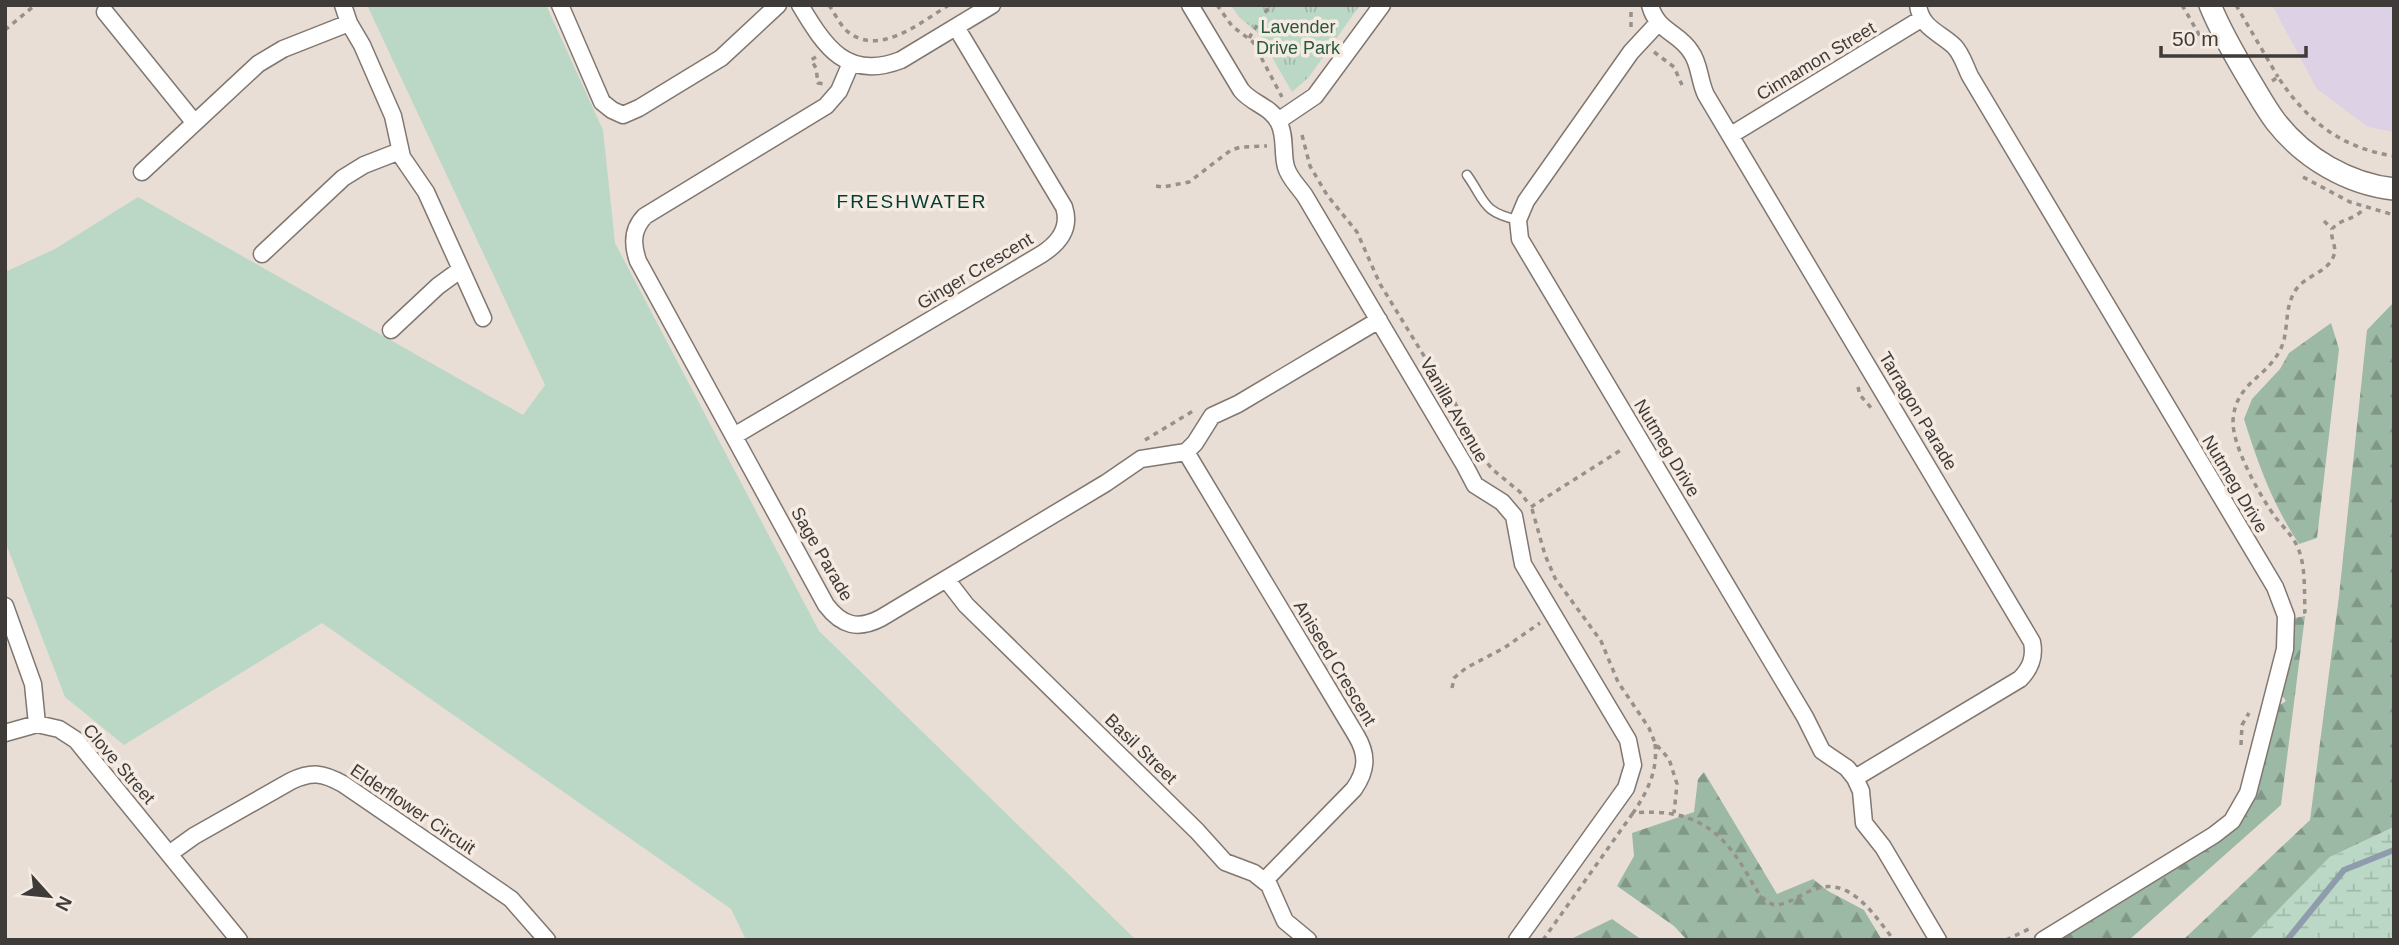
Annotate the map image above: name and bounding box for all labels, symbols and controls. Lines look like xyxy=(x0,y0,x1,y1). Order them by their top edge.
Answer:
scale bar xyxy=(2161,14,2306,58)
park label: Lavender Drive Park xyxy=(1256,17,1341,58)
street label: Cinnamon Street xyxy=(1753,18,1879,104)
text: 50 m xyxy=(2172,27,2219,50)
district label: FRESHWATER xyxy=(837,191,987,212)
street label: Ginger Crescent xyxy=(914,229,1036,313)
street label: Tarragon Parade xyxy=(1875,348,1961,474)
street label: Vanilla Avenue xyxy=(1416,354,1492,466)
street label: Nutmeg Drive xyxy=(1630,396,1704,500)
street label: Nutmeg Drive xyxy=(2198,432,2272,536)
street label: Sage Parade xyxy=(787,503,857,605)
street label: Aniseed Crescent xyxy=(1290,597,1380,729)
street label: Basil Street xyxy=(1101,710,1181,788)
street label: Clove Street xyxy=(79,720,159,808)
street label: Elderflower Circuit xyxy=(347,760,479,858)
north arrow xyxy=(14,861,84,931)
text: N xyxy=(51,893,76,914)

